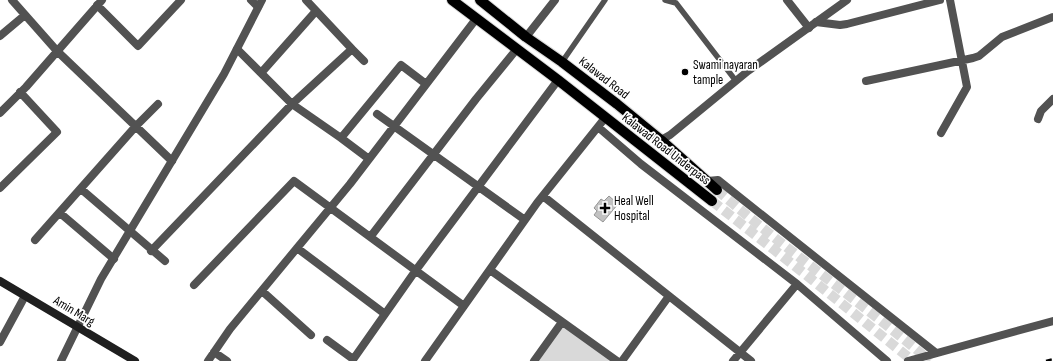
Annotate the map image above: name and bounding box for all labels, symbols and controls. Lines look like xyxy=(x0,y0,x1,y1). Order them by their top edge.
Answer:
street label: Kalawad Road xyxy=(576,53,632,103)
place label: Swami nayaran tample xyxy=(693,57,758,88)
marker: Swami nayaran tample xyxy=(680,67,690,77)
street label: Kalawad Road Underpass xyxy=(619,110,714,189)
place label: Heal Well Hospital xyxy=(614,193,654,224)
marker: Heal Well Hospital xyxy=(599,202,611,214)
street label: Amin Marg xyxy=(50,292,98,330)

